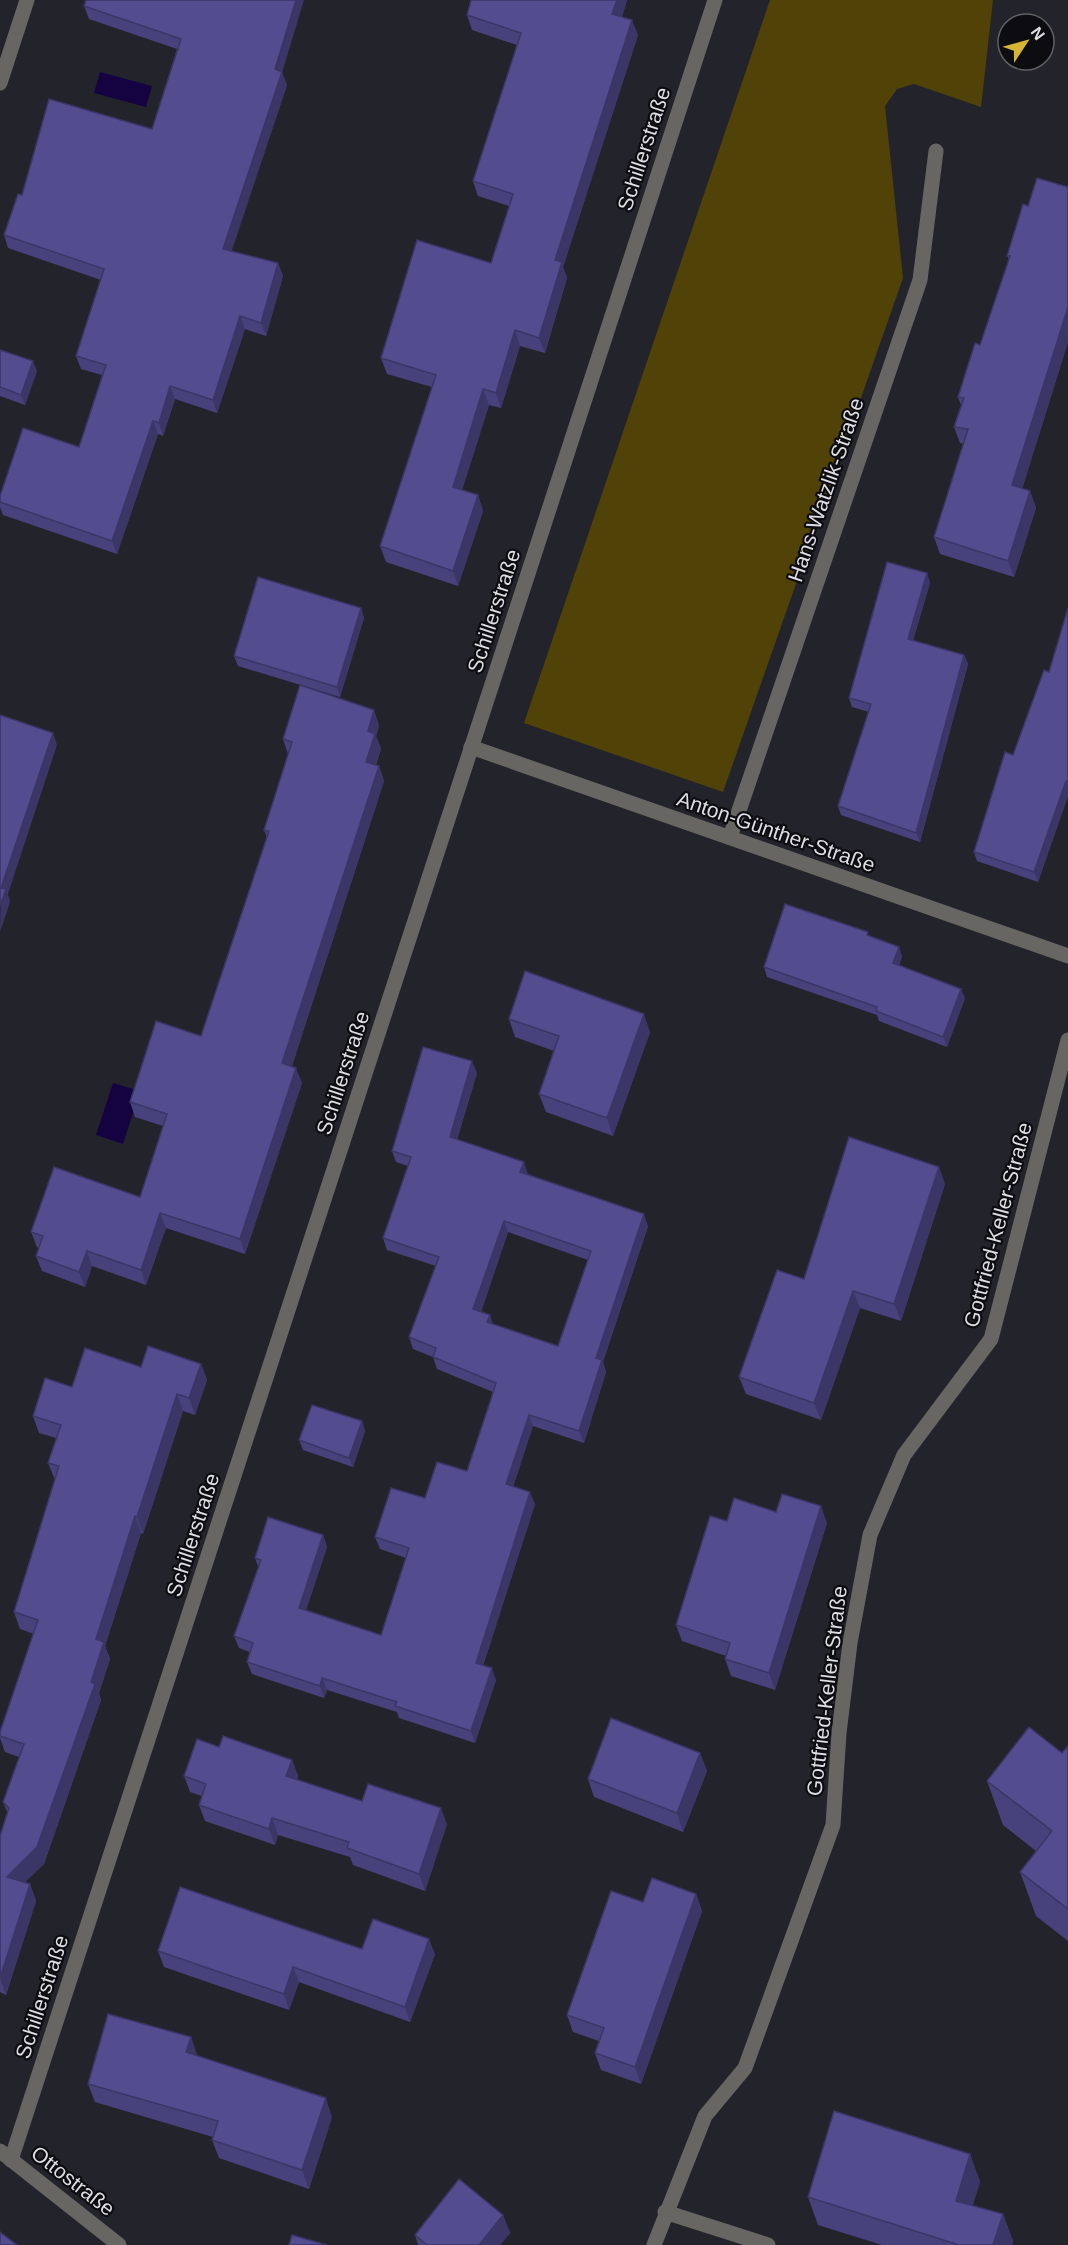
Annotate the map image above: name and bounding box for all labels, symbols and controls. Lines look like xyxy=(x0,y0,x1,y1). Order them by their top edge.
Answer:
north arrow xyxy=(996,12,1056,72)
text: N xyxy=(1027,24,1048,43)
street label: Schillerstraße xyxy=(613,84,674,213)
street label: Hans-Watzlik-Straße xyxy=(783,395,868,585)
street label: Schillerstraße xyxy=(463,546,524,675)
street label: Anton-Günther-Straße xyxy=(674,787,878,876)
street label: Schillerstraße xyxy=(312,1008,373,1137)
street label: Gottfried-Keller-Straße xyxy=(959,1120,1036,1330)
street label: Schillerstraße xyxy=(162,1470,223,1599)
street label: Gottfried-Keller-Straße xyxy=(802,1585,851,1797)
street label: Schillerstraße xyxy=(11,1932,72,2061)
street label: Ottostraße xyxy=(27,2141,119,2220)

